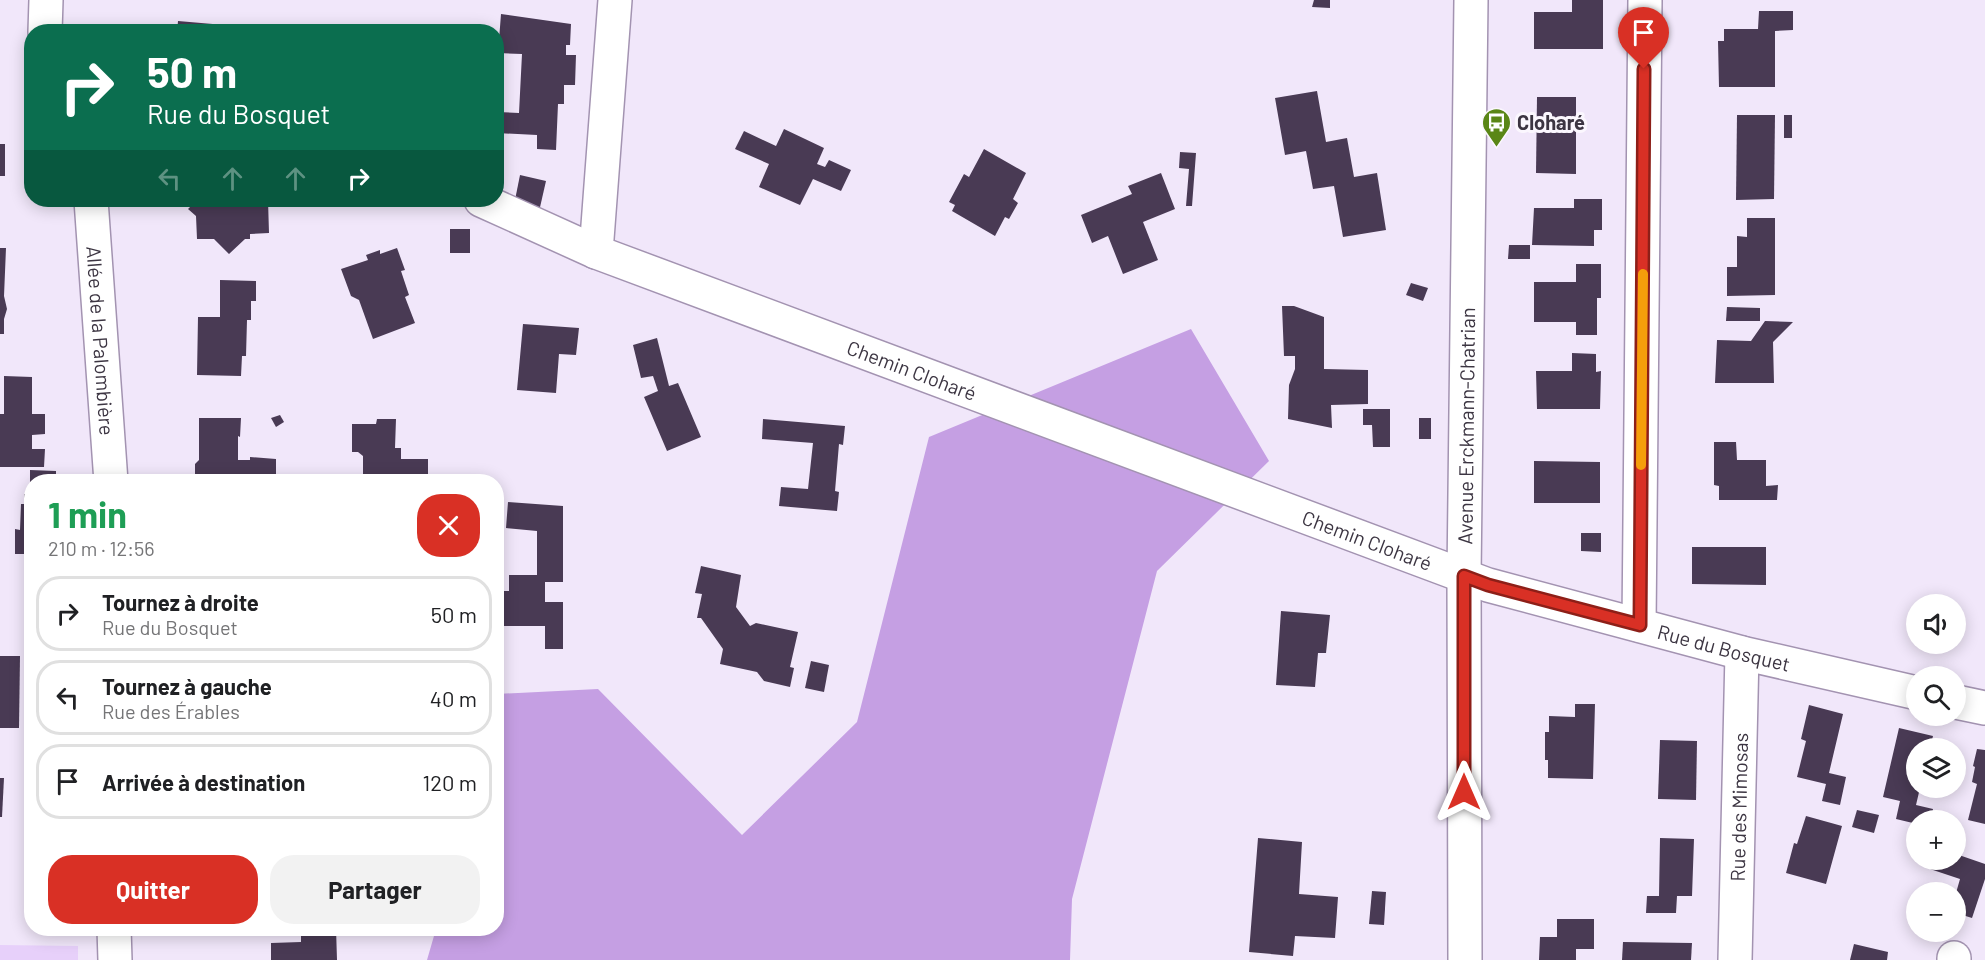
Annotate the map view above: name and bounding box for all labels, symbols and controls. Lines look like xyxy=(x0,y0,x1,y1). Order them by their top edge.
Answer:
pin xyxy=(1618,7,1669,69)
icon: arrive xyxy=(1627,16,1660,49)
text: 50 m xyxy=(147,46,237,96)
icon: right xyxy=(48,48,126,126)
text: Rue du Bosquet xyxy=(147,97,330,129)
bus stop icon: Cloharé xyxy=(1480,106,1512,148)
place label: Cloharé xyxy=(1517,110,1585,134)
icon: left xyxy=(153,162,186,195)
icon: ahead xyxy=(216,162,249,195)
icon: ahead xyxy=(279,162,312,195)
icon: right xyxy=(342,162,375,195)
street label: Allée de la Palombière xyxy=(82,245,120,436)
street label: Avenue Erckmann-Chatrian xyxy=(1452,307,1479,545)
street label: Chemin Cloharé xyxy=(844,335,980,405)
text: 1 min xyxy=(48,492,127,535)
button: close xyxy=(417,494,480,557)
street label: Chemin Cloharé xyxy=(1299,505,1435,575)
text: 210 m · 12:56 xyxy=(48,536,155,560)
text: Tournez à droite xyxy=(102,589,259,615)
map controls xyxy=(1906,594,1966,942)
button: sound xyxy=(1906,594,1966,654)
icon: right xyxy=(51,597,84,630)
text: 50 m xyxy=(431,601,477,627)
text: Rue du Bosquet xyxy=(102,615,238,639)
street label: Rue du Bosquet xyxy=(1655,619,1793,676)
button: search xyxy=(1906,666,1966,726)
text: Tournez à gauche xyxy=(102,673,272,699)
icon: left xyxy=(51,681,84,714)
text: 40 m xyxy=(430,685,477,711)
text: Rue des Érables xyxy=(102,699,240,723)
street label: Rue des Mimosas xyxy=(1725,732,1752,882)
button: layers xyxy=(1906,738,1966,798)
position arrow xyxy=(1432,760,1496,824)
icon: arrive xyxy=(51,765,84,798)
text: Arrivée à destination xyxy=(102,769,305,795)
text: 120 m xyxy=(422,769,477,795)
button: + xyxy=(1906,810,1966,870)
button: Quitter xyxy=(48,855,258,924)
button: Partager xyxy=(270,855,480,924)
button: − xyxy=(1906,882,1966,942)

